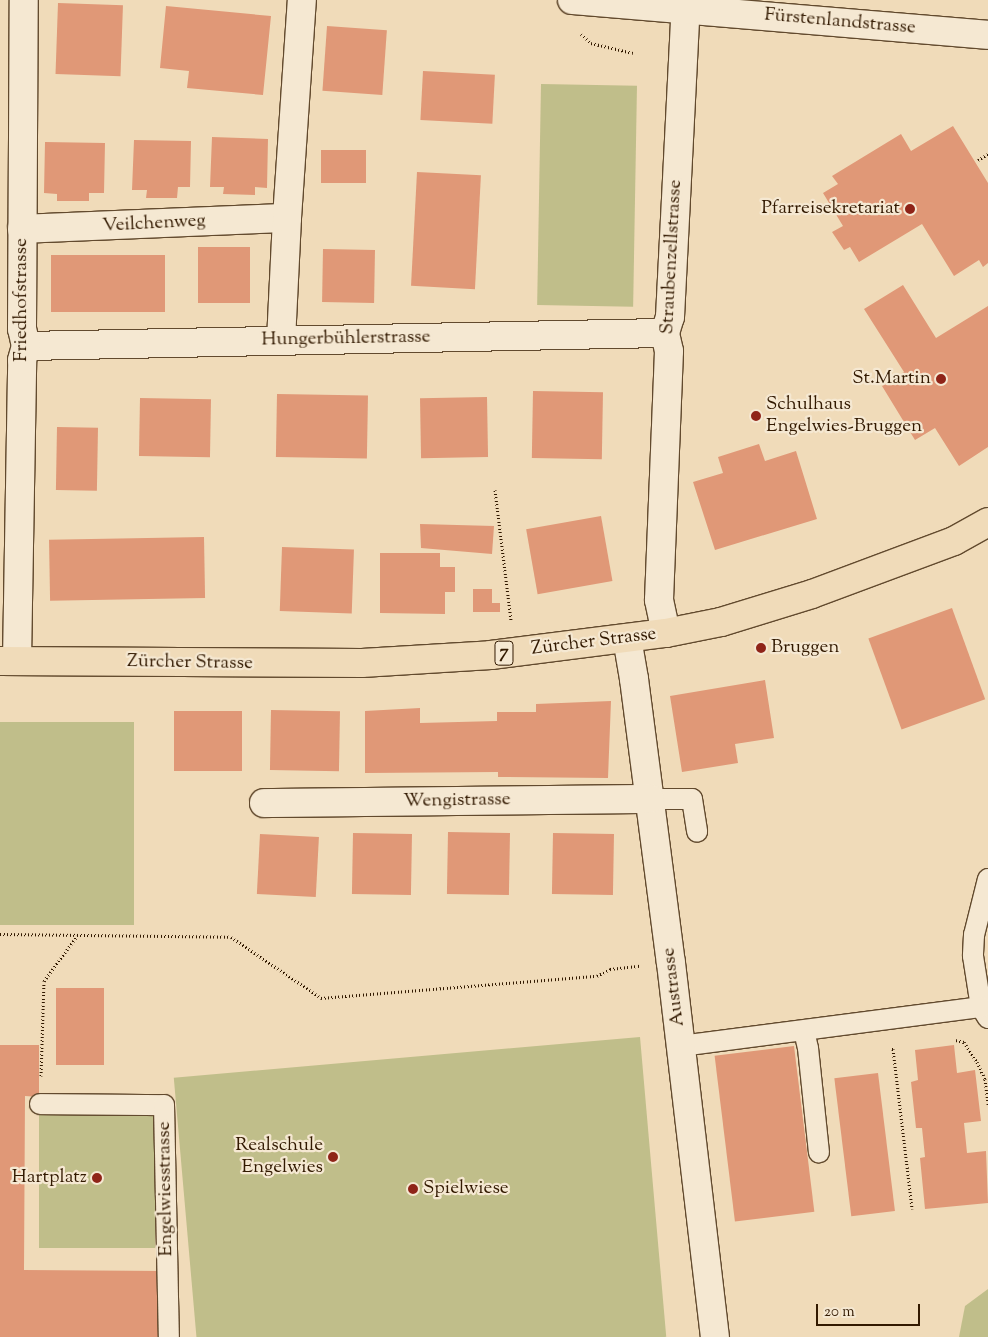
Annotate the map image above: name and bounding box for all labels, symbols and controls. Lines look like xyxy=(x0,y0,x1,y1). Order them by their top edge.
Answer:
street label: Fürstenlandstrasse xyxy=(763,4,917,40)
street label: Straubenzellstrasse xyxy=(657,179,687,335)
place label: Pfarreisekretariat xyxy=(761,198,900,220)
marker: Pfarreisekretariat xyxy=(904,203,916,215)
street label: Veilchenweg xyxy=(102,210,206,238)
street label: Friedhofstrasse xyxy=(11,238,33,362)
street label: Hungerbühlerstrasse xyxy=(261,326,431,352)
place label: St.Martin xyxy=(852,368,931,390)
marker: St.Martin xyxy=(935,373,947,385)
place label: Schulhaus Engelwies-Bruggen xyxy=(766,394,922,438)
marker: Schulhaus Engelwies-Bruggen xyxy=(750,410,762,422)
street label: Zürcher Strasse xyxy=(530,623,658,661)
place label: Bruggen xyxy=(771,637,839,659)
road number: 7 xyxy=(494,638,514,668)
marker: Bruggen xyxy=(755,642,767,654)
street label: Zürcher Strasse xyxy=(127,651,253,675)
street label: Wengistrasse xyxy=(403,789,511,813)
street label: Austrasse xyxy=(658,946,690,1028)
street label: Engelwiesstrasse xyxy=(153,1121,179,1257)
place label: Realschule Engelwies xyxy=(235,1135,323,1179)
marker: Realschule Engelwies xyxy=(327,1151,339,1163)
place label: Hartplatz xyxy=(12,1167,87,1189)
marker: Hartplatz xyxy=(91,1172,103,1184)
place label: Spielwiese xyxy=(423,1178,509,1200)
marker: Spielwiese xyxy=(407,1183,419,1195)
scale bar xyxy=(818,1294,922,1326)
text: 20 m xyxy=(824,1302,855,1323)

